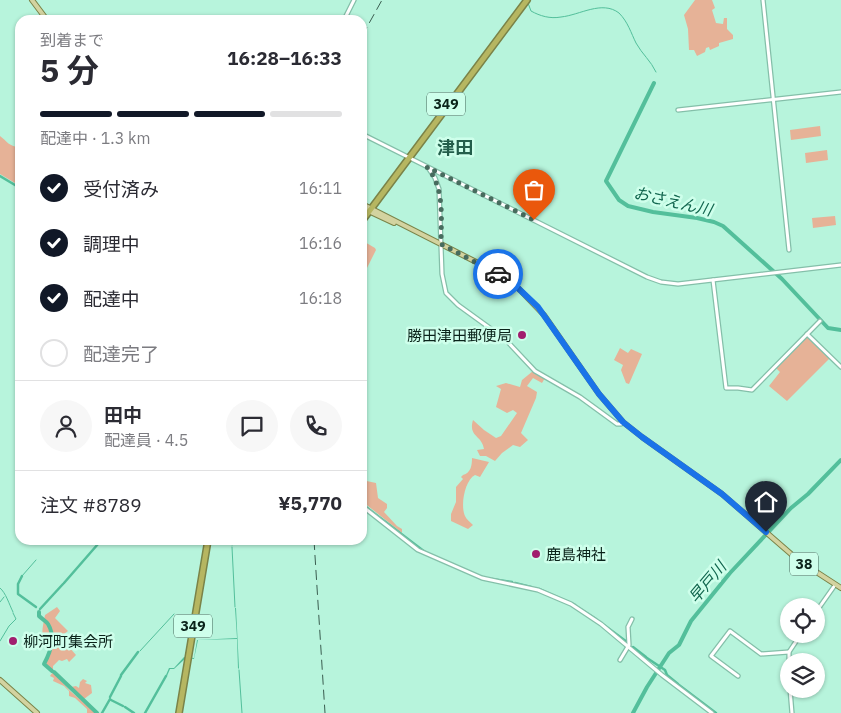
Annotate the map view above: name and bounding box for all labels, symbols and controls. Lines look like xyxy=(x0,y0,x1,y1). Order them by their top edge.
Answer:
text: 到着まで xyxy=(40,30,104,50)
text: 16:28–16:33 xyxy=(227,46,342,70)
text: 5 分 xyxy=(40,49,99,91)
road number: 349 xyxy=(427,92,465,116)
text: 配達中 · 1.3 km xyxy=(40,128,151,148)
district label: 津田 xyxy=(437,136,473,159)
pin xyxy=(513,169,555,220)
icon: check xyxy=(40,174,68,202)
icon: bag xyxy=(520,176,548,204)
text: 受付済み xyxy=(83,177,159,201)
text: 16:11 xyxy=(299,178,342,198)
water label: おさえん川 xyxy=(632,182,716,220)
icon: check xyxy=(40,229,68,257)
text: 調理中 xyxy=(83,232,140,256)
text: 16:16 xyxy=(299,233,342,253)
courier xyxy=(473,249,523,299)
icon: car xyxy=(484,260,512,288)
icon: check xyxy=(40,284,68,312)
text: 配達中 xyxy=(83,287,140,311)
text: 16:18 xyxy=(299,288,342,308)
place label: 勝田津田郵便局 xyxy=(407,326,512,345)
marker: 勝田津田郵便局 xyxy=(516,329,528,341)
text: 配達完了 xyxy=(83,342,159,366)
button: person xyxy=(40,400,92,452)
button: chat xyxy=(226,400,278,452)
button: phone xyxy=(290,400,342,452)
text: 田中 xyxy=(104,403,142,427)
text: 配達員 · 4.5 xyxy=(104,430,188,450)
pin xyxy=(745,481,787,532)
icon: home xyxy=(752,488,780,516)
text: ¥5,770 xyxy=(278,491,342,515)
text: 注文 #8789 xyxy=(40,493,142,517)
place label: 鹿島神社 xyxy=(546,545,606,564)
marker: 鹿島神社 xyxy=(530,548,542,560)
road number: 38 xyxy=(790,552,818,576)
water label: 早戸川 xyxy=(684,556,731,607)
map controls xyxy=(780,598,825,698)
button: locate xyxy=(780,598,825,643)
road number: 349 xyxy=(174,614,212,638)
place label: 柳河町集会所 xyxy=(23,632,113,651)
marker: 柳河町集会所 xyxy=(7,635,19,647)
button: layers xyxy=(780,653,825,698)

